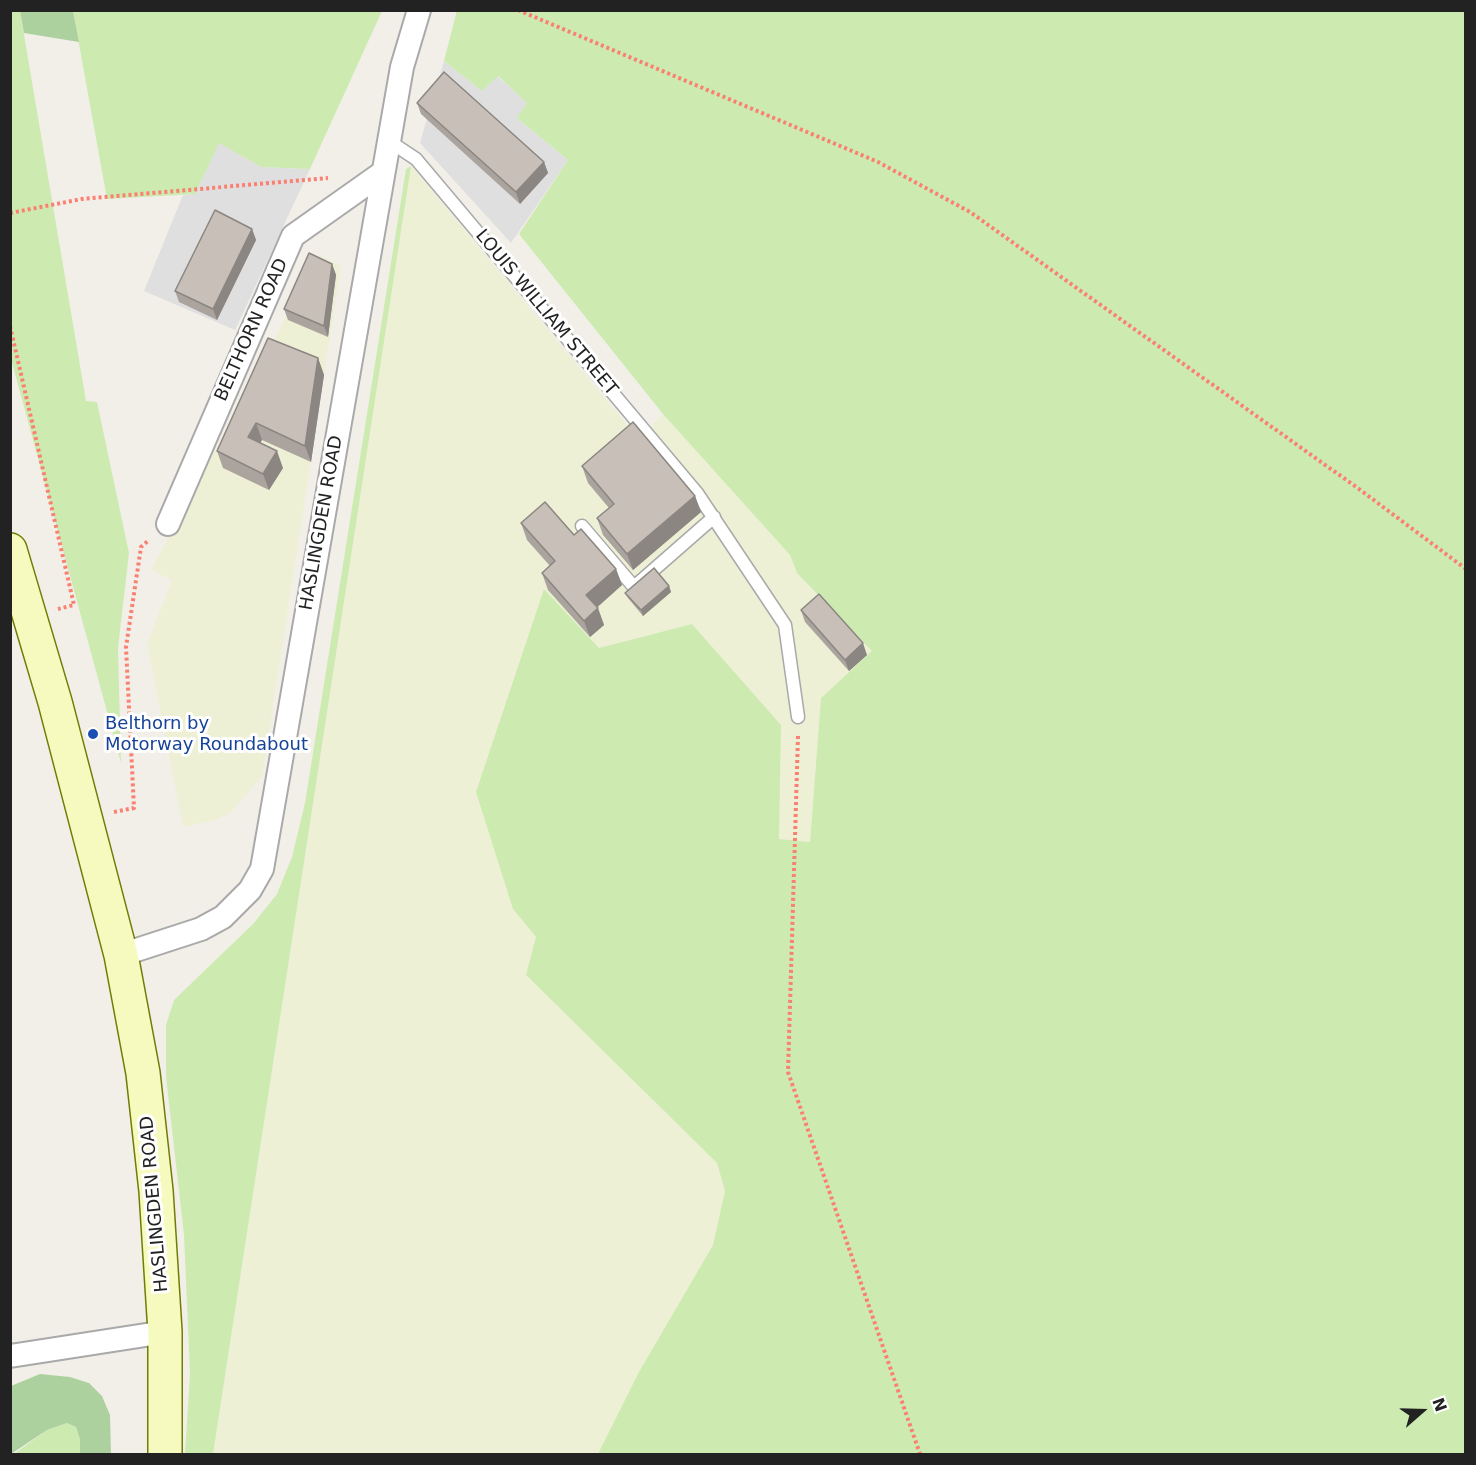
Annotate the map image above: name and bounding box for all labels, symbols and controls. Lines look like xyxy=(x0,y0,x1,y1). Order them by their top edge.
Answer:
street label: LOUIS WILLIAM STREET xyxy=(470,226,622,400)
street label: BELTHORN ROAD xyxy=(211,255,293,405)
street label: HASLINGDEN ROAD xyxy=(296,434,348,612)
place label: Belthorn by Motorway Roundabout xyxy=(105,713,308,756)
marker: Belthorn by Motorway Roundabout xyxy=(86,727,100,741)
street label: HASLINGDEN ROAD xyxy=(137,1115,173,1293)
north arrow xyxy=(1392,1381,1452,1441)
text: N xyxy=(1428,1395,1451,1414)

